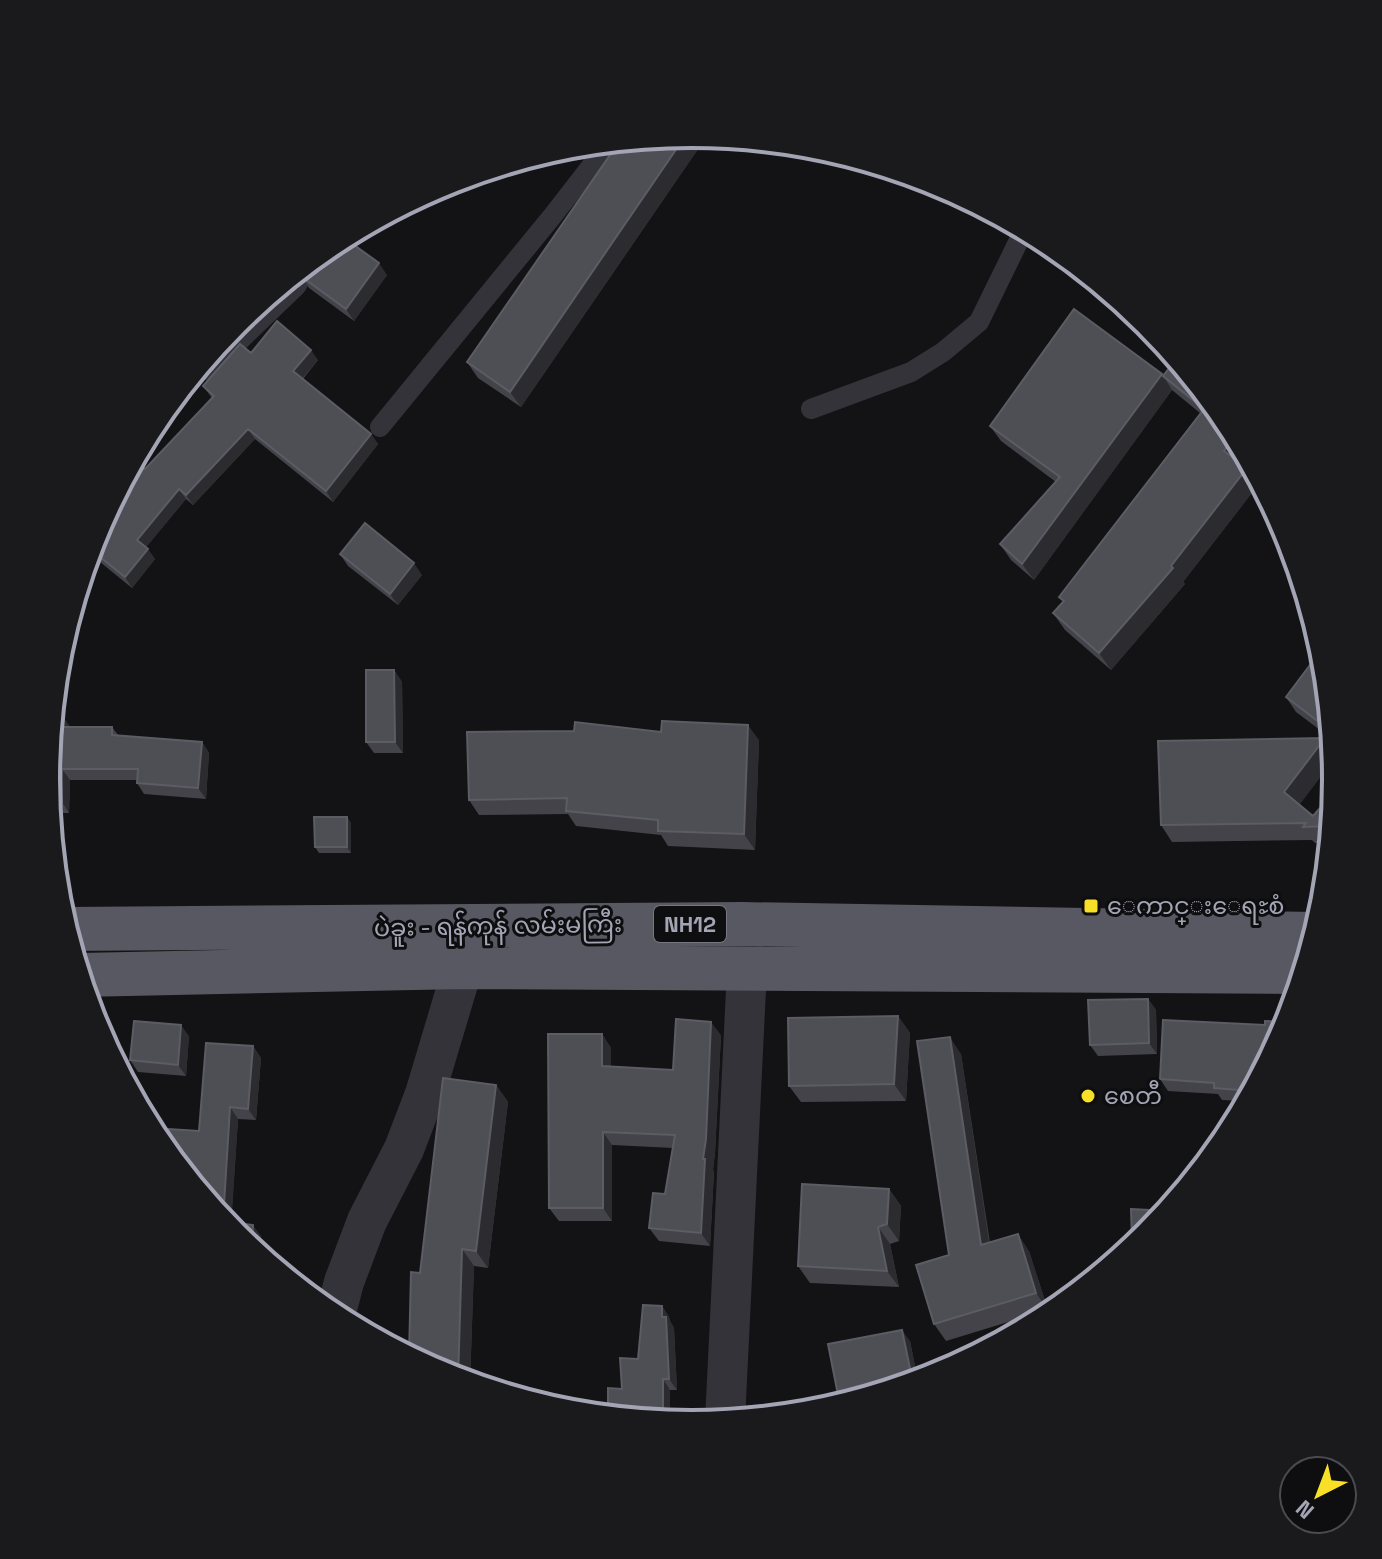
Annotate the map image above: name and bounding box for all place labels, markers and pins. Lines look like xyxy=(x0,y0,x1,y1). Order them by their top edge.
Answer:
place label: ေကာင္းေရႊစံ xyxy=(1107,890,1284,925)
marker: ေကာင္းေရႊစံ xyxy=(1082,897,1100,915)
place label: စေတီ xyxy=(1104,1080,1162,1111)
marker: စေတီ xyxy=(1079,1087,1097,1105)

